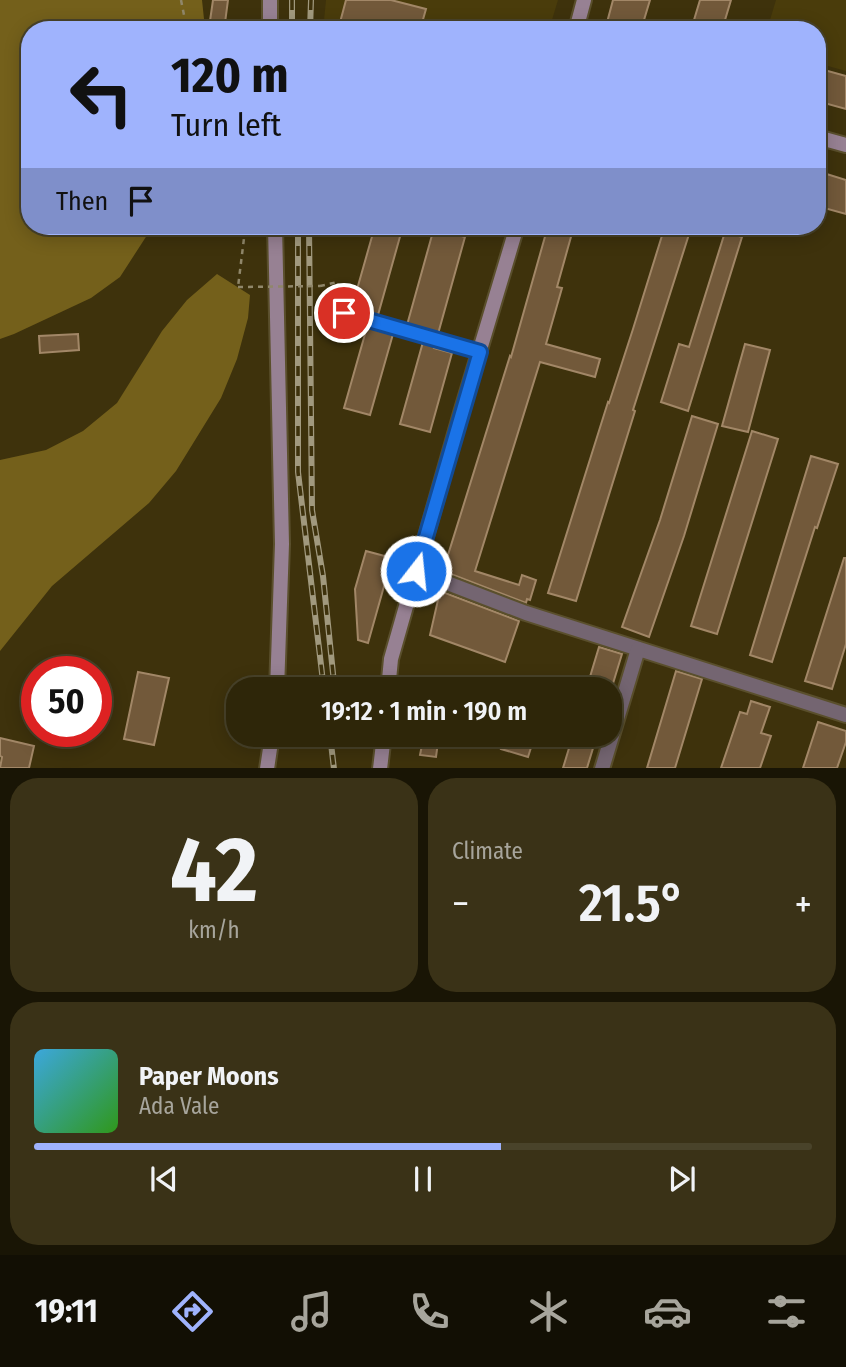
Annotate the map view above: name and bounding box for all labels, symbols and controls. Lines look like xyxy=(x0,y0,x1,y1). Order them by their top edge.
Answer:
text: 120 m xyxy=(171,46,289,105)
icon: left xyxy=(56,49,147,140)
text: Turn left xyxy=(171,106,281,144)
icon: arrive xyxy=(122,182,160,220)
text: Then xyxy=(56,186,108,217)
pin xyxy=(314,283,374,343)
icon: arrive xyxy=(325,294,363,332)
position arrow xyxy=(379,534,453,608)
speed limit sign: 50 xyxy=(21,656,112,747)
text: 19:12 · 1 min · 190 m xyxy=(321,696,527,727)
text: 42 xyxy=(170,816,258,925)
text: Climate xyxy=(452,837,523,865)
text: 21.5° xyxy=(579,872,685,935)
text: − xyxy=(452,881,469,927)
text: + xyxy=(795,881,812,927)
text: km/h xyxy=(188,916,240,944)
text: Paper Moons xyxy=(139,1061,279,1092)
text: Ada Vale xyxy=(139,1092,219,1120)
icon: previous xyxy=(145,1160,183,1198)
icon: pause xyxy=(404,1160,442,1198)
icon: next xyxy=(663,1160,701,1198)
icon: directions xyxy=(168,1287,217,1336)
icon: music xyxy=(287,1287,336,1336)
icon: phone xyxy=(405,1287,454,1336)
icon: climate xyxy=(524,1287,573,1336)
icon: car xyxy=(643,1287,692,1336)
icon: filters xyxy=(762,1287,811,1336)
text: 19:11 xyxy=(35,1292,98,1330)

